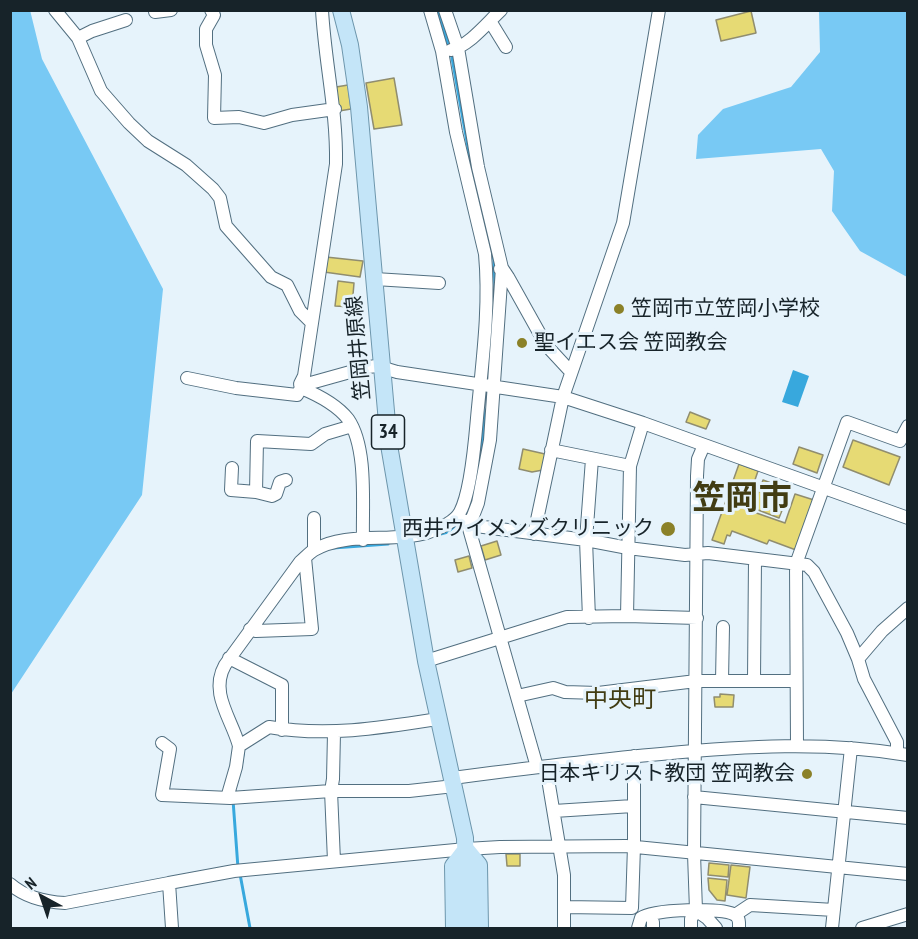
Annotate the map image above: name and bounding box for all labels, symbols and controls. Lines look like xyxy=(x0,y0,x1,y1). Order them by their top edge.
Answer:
street label: 笠岡井原線 xyxy=(342,295,376,401)
place label: 笠岡市立笠岡小学校 xyxy=(631,296,820,322)
marker: 笠岡市立笠岡小学校 xyxy=(612,302,626,316)
place label: 聖イエス会 笠岡教会 xyxy=(534,330,727,356)
marker: 聖イエス会 笠岡教会 xyxy=(515,336,529,350)
road number: 34 xyxy=(372,415,404,449)
district label: 笠岡市 xyxy=(693,480,791,520)
place label: 西井ウイメンズクリニック xyxy=(402,516,654,542)
marker: 西井ウイメンズクリニック xyxy=(659,520,677,538)
district label: 中央町 xyxy=(584,686,656,714)
place label: 日本キリスト教団 笠岡教会 xyxy=(539,761,795,787)
marker: 日本キリスト教団 笠岡教会 xyxy=(800,767,814,781)
north arrow xyxy=(12,867,72,927)
text: N xyxy=(21,873,40,894)

